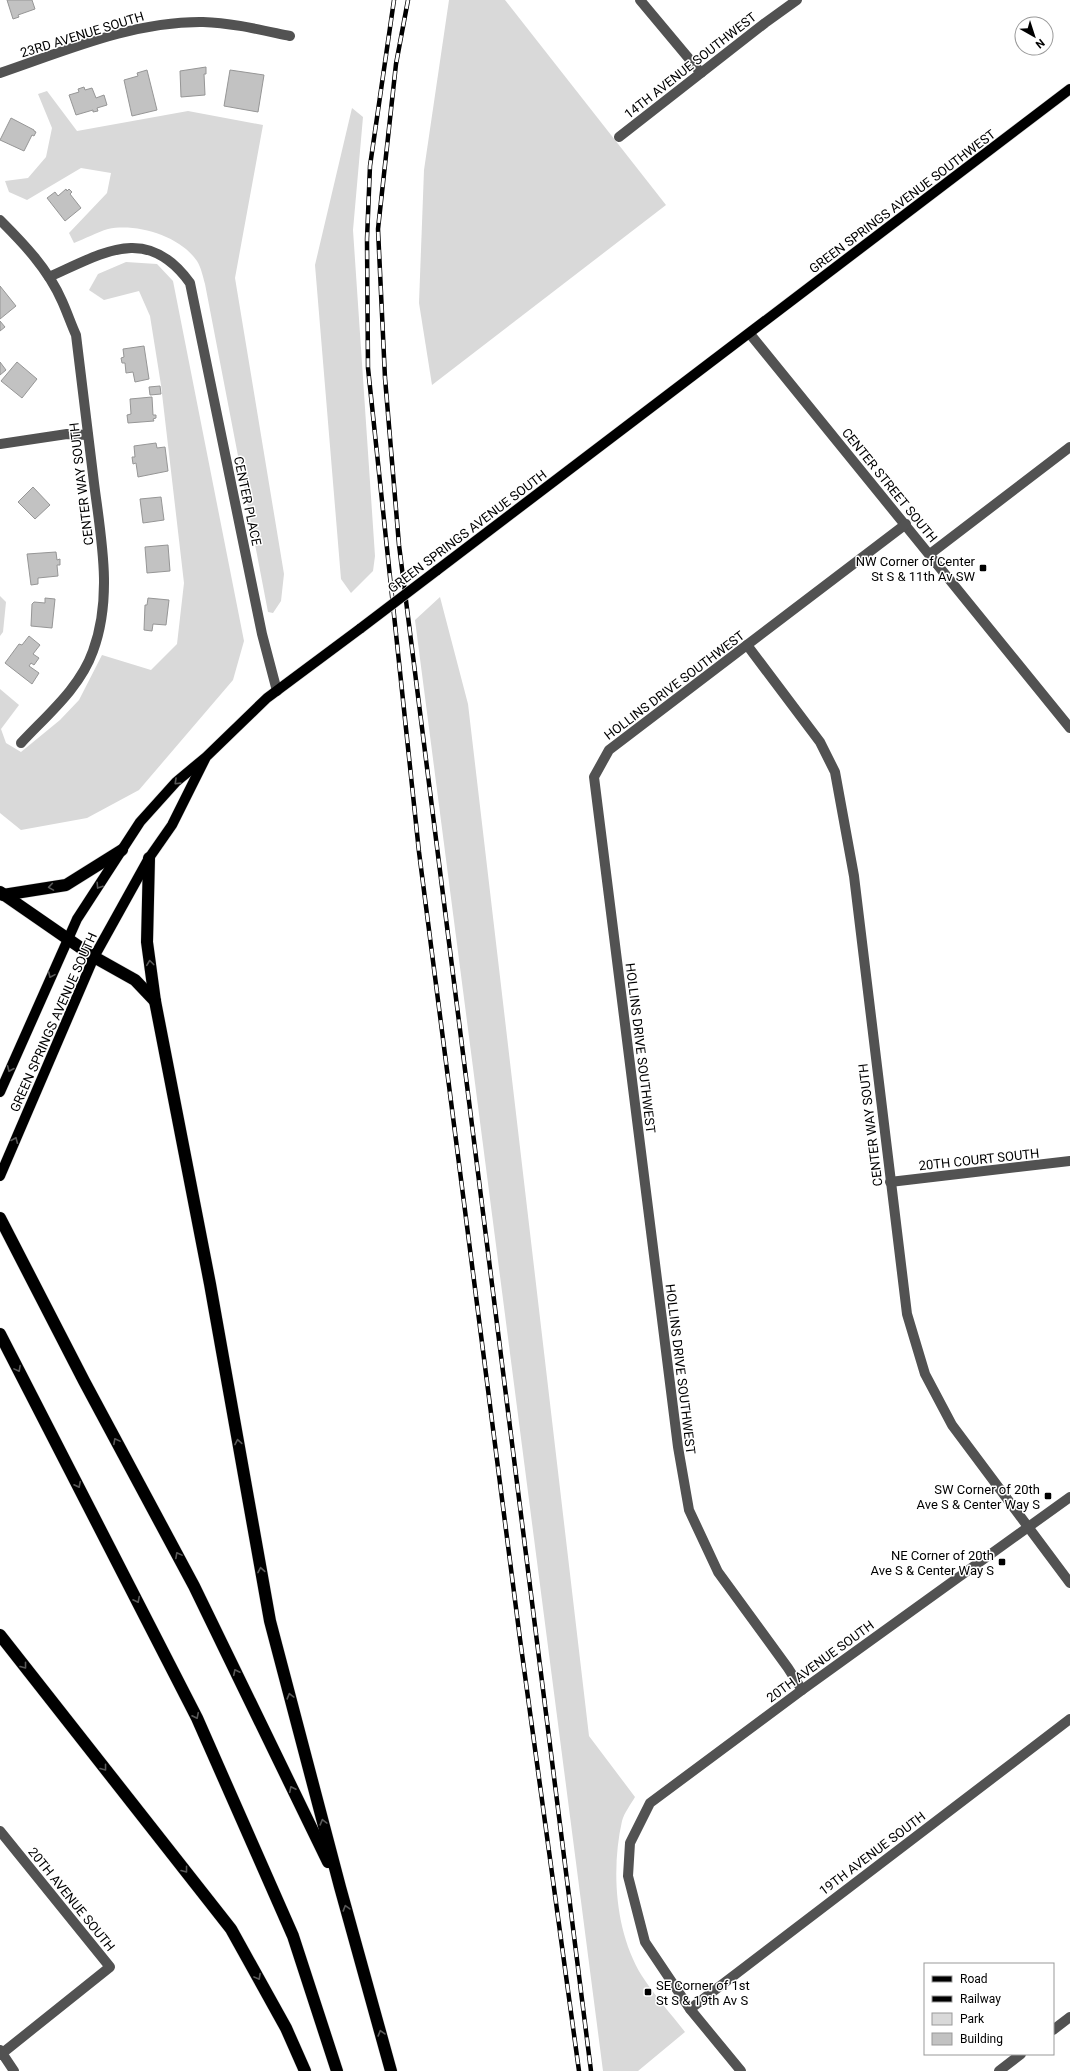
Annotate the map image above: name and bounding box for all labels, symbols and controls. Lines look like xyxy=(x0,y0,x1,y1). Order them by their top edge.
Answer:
street label: 23RD AVENUE SOUTH xyxy=(19,9,146,60)
street label: 14TH AVENUE SOUTHWEST xyxy=(621,9,759,122)
north arrow xyxy=(1014,16,1054,56)
text: N xyxy=(1033,36,1047,51)
street label: GREEN SPRINGS AVENUE SOUTHWEST xyxy=(806,126,998,276)
street label: CENTER WAY SOUTH xyxy=(67,422,96,546)
street label: CENTER STREET SOUTH xyxy=(839,425,940,545)
street label: CENTER PLACE xyxy=(231,455,264,547)
street label: GREEN SPRINGS AVENUE SOUTH xyxy=(385,467,550,596)
place label: NW Corner of Center St S & 11th Av SW xyxy=(856,554,976,584)
marker: NW Corner of Center St S & 11th Av SW xyxy=(978,563,988,573)
street label: HOLLINS DRIVE SOUTHWEST xyxy=(601,628,747,743)
one-way arrow xyxy=(174,777,181,784)
one-way arrow xyxy=(48,882,54,891)
one-way arrow xyxy=(96,882,103,889)
street label: GREEN SPRINGS AVENUE SOUTH xyxy=(7,930,100,1114)
one-way arrow xyxy=(146,960,155,966)
street label: HOLLINS DRIVE SOUTHWEST xyxy=(623,962,658,1134)
one-way arrow xyxy=(48,971,56,978)
street label: CENTER WAY SOUTH xyxy=(856,1063,885,1187)
one-way arrow xyxy=(7,1065,15,1073)
one-way arrow xyxy=(10,1137,18,1144)
street label: 20TH COURT SOUTH xyxy=(918,1146,1040,1173)
street label: HOLLINS DRIVE SOUTHWEST xyxy=(663,1283,698,1455)
one-way arrow xyxy=(13,1365,21,1372)
one-way arrow xyxy=(114,1438,121,1445)
one-way arrow xyxy=(234,1439,243,1445)
one-way arrow xyxy=(73,1480,80,1488)
place label: SW Corner of 20th Ave S & Center Way S xyxy=(917,1482,1040,1512)
marker: SW Corner of 20th Ave S & Center Way S xyxy=(1043,1491,1053,1501)
place label: NE Corner of 20th Ave S & Center Way S xyxy=(871,1548,994,1578)
one-way arrow xyxy=(175,1552,182,1559)
marker: NE Corner of 20th Ave S & Center Way S xyxy=(997,1557,1007,1567)
one-way arrow xyxy=(257,1566,266,1573)
one-way arrow xyxy=(132,1596,140,1604)
street label: 20TH AVENUE SOUTH xyxy=(764,1617,877,1705)
one-way arrow xyxy=(19,1661,26,1668)
one-way arrow xyxy=(233,1668,241,1676)
one-way arrow xyxy=(286,1693,295,1700)
one-way arrow xyxy=(191,1712,199,1719)
one-way arrow xyxy=(100,1763,107,1770)
one-way arrow xyxy=(289,1785,297,1793)
street label: 19TH AVENUE SOUTH xyxy=(816,1809,928,1898)
one-way arrow xyxy=(319,1819,327,1825)
street label: 20TH AVENUE SOUTH xyxy=(25,1845,118,1954)
one-way arrow xyxy=(180,1866,187,1873)
one-way arrow xyxy=(342,1905,350,1911)
legend xyxy=(924,1963,1054,2055)
text: Road xyxy=(960,1972,988,1986)
one-way arrow xyxy=(253,1973,260,1980)
place label: SE Corner of 1st St S & 19th Av S xyxy=(656,1978,750,2008)
marker: SE Corner of 1st St S & 19th Av S xyxy=(643,1987,653,1997)
text: Railway xyxy=(960,1992,1001,2006)
text: Park xyxy=(960,2012,985,2026)
one-way arrow xyxy=(377,2030,385,2037)
text: Building xyxy=(960,2032,1003,2046)

